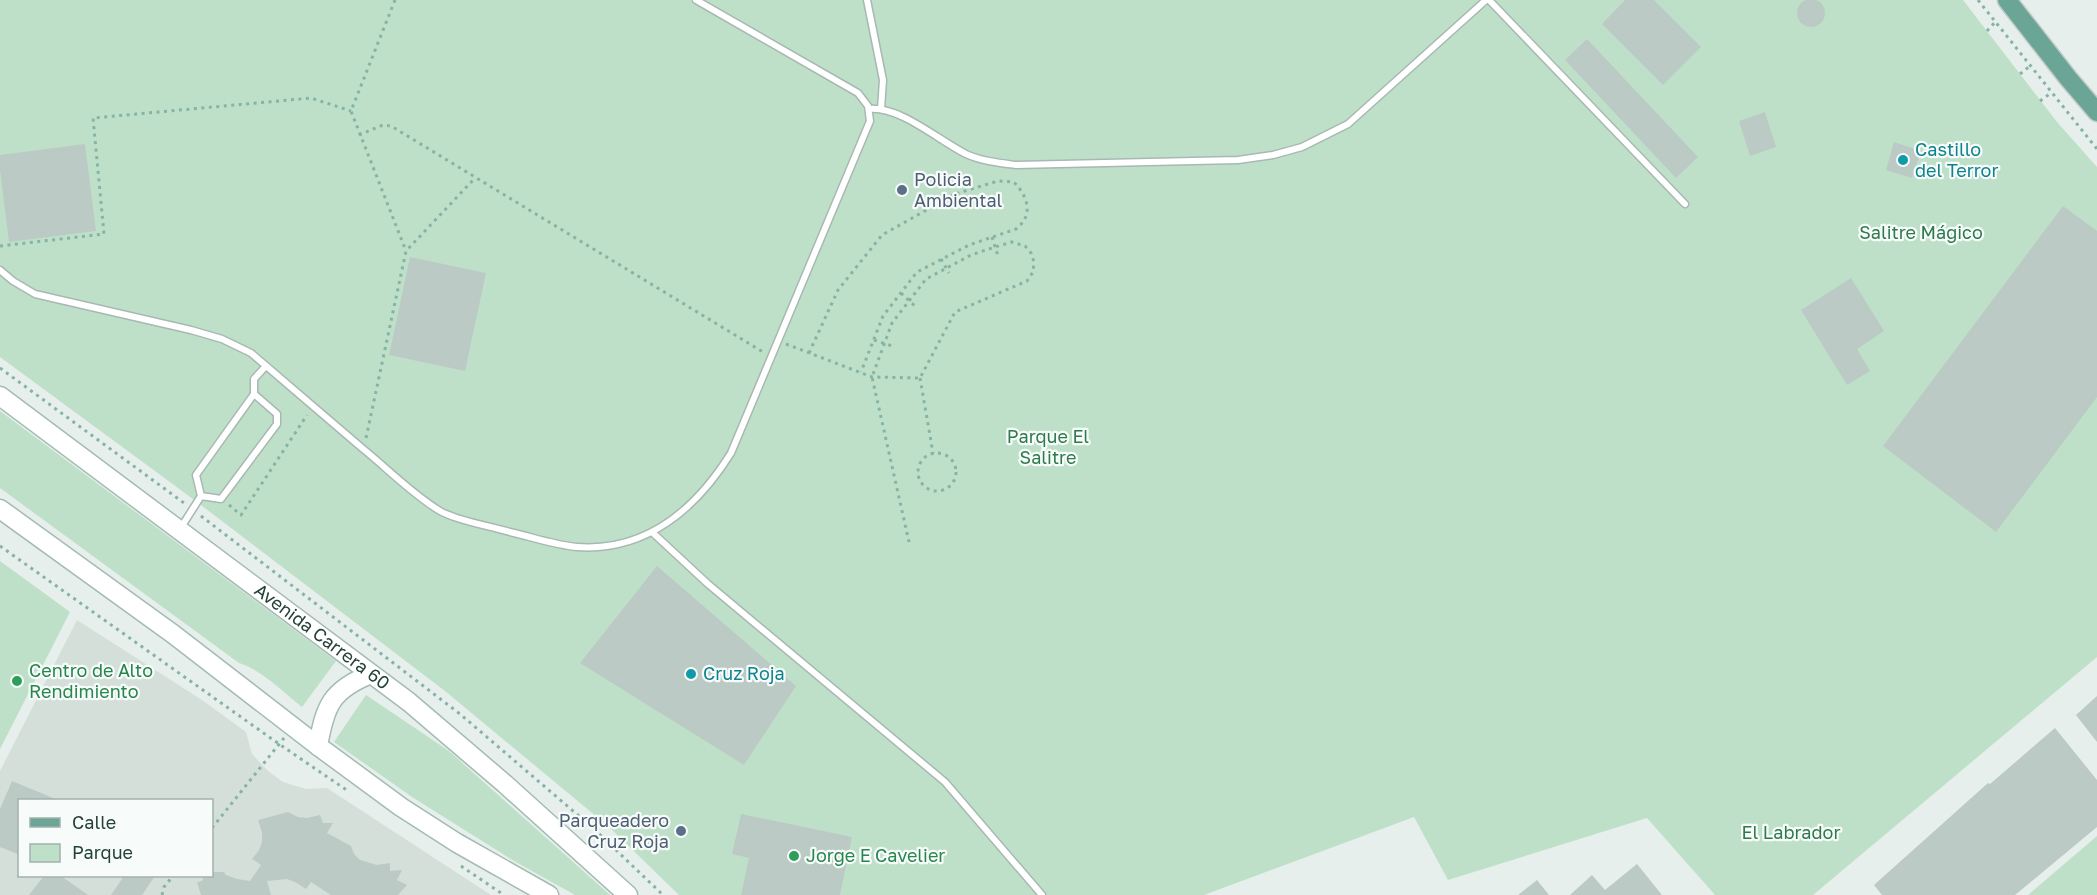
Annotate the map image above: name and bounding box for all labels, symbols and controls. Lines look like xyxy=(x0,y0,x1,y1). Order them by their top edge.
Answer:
place label: Castillo del Terror xyxy=(1915,138,1998,181)
marker: Castillo del Terror xyxy=(1896,153,1910,167)
place label: Policia Ambiental xyxy=(914,168,1003,211)
marker: Policia Ambiental xyxy=(895,183,909,197)
park label: Salitre Mágico xyxy=(1859,221,1983,243)
park label: Parque El Salitre xyxy=(1007,425,1089,468)
street label: Avenida Carrera 60 xyxy=(251,578,394,694)
place label: Centro de Alto Rendimiento xyxy=(29,659,153,702)
place label: Cruz Roja xyxy=(703,662,785,684)
marker: Cruz Roja xyxy=(684,667,698,681)
marker: Centro de Alto Rendimiento xyxy=(10,674,24,688)
legend xyxy=(18,799,213,877)
place label: Parqueadero Cruz Roja xyxy=(559,809,669,852)
text: Calle xyxy=(72,811,116,833)
park label: El Labrador xyxy=(1742,821,1840,843)
marker: Parqueadero Cruz Roja xyxy=(674,824,688,838)
text: Parque xyxy=(72,841,133,863)
place label: Jorge E Cavelier xyxy=(806,844,945,866)
marker: Jorge E Cavelier xyxy=(787,849,801,863)

